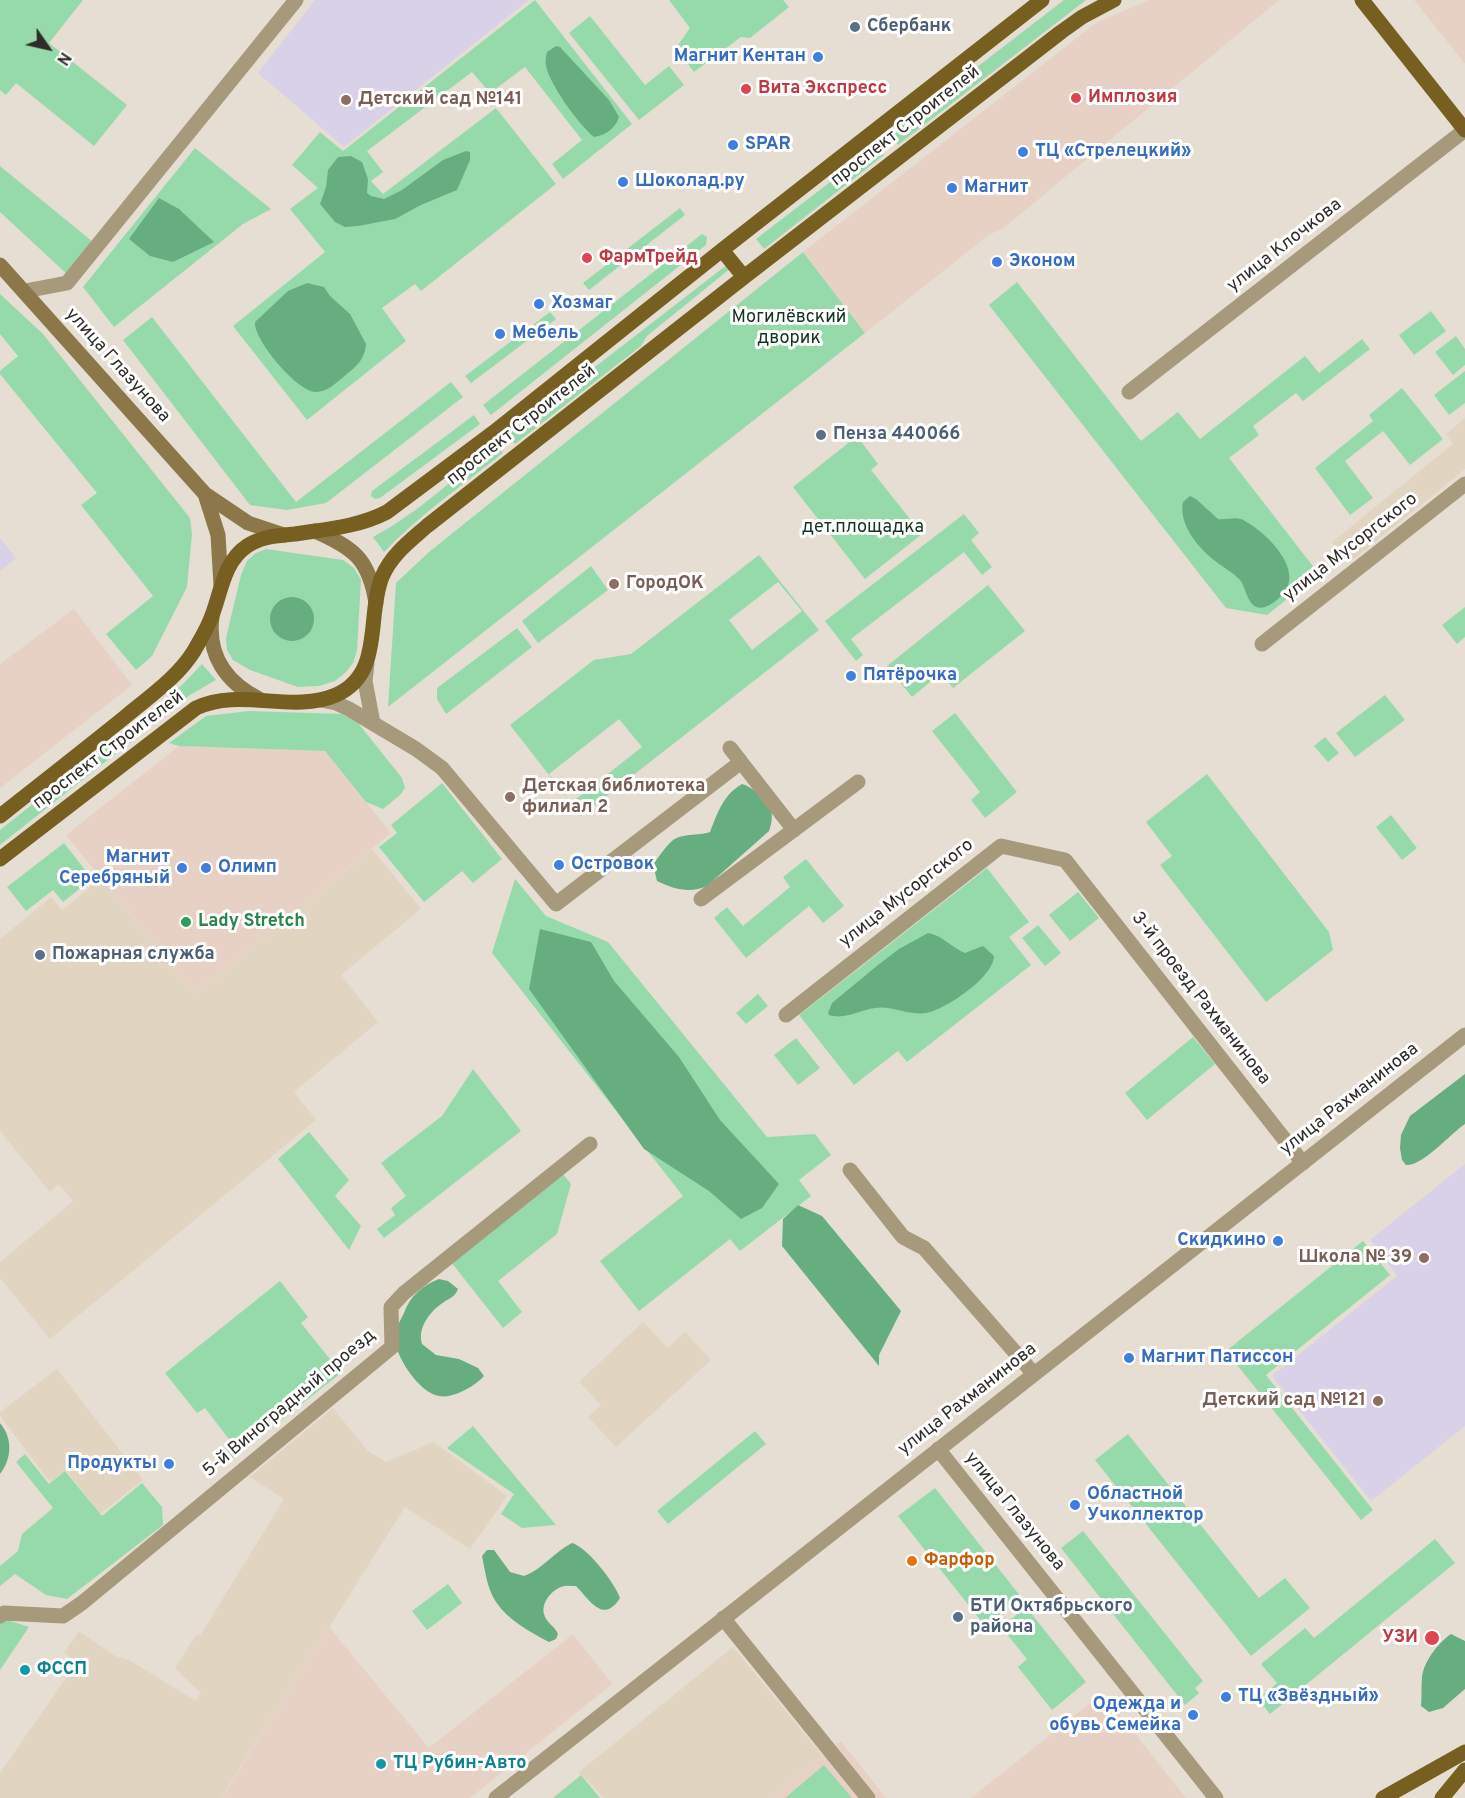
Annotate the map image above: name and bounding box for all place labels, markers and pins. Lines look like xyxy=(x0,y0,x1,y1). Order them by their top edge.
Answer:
place label: Сбербанк xyxy=(867,16,951,38)
marker: Сбербанк xyxy=(848,20,862,34)
place label: Магнит Кентан xyxy=(674,46,806,68)
marker: Магнит Кентан xyxy=(811,50,825,64)
place label: Вита Экспресс xyxy=(758,78,887,100)
marker: Вита Экспресс xyxy=(739,82,753,96)
place label: Имплозия xyxy=(1088,87,1177,109)
place label: Детский сад №141 xyxy=(358,89,522,111)
marker: Имплозия xyxy=(1069,91,1083,105)
marker: Детский сад №141 xyxy=(339,93,353,107)
place label: SPAR xyxy=(745,134,791,156)
marker: SPAR xyxy=(726,138,740,152)
place label: ТЦ «Стрелецкий» xyxy=(1035,141,1191,163)
marker: ТЦ «Стрелецкий» xyxy=(1016,145,1030,159)
place label: Шоколад.ру xyxy=(635,171,745,193)
marker: Шоколад.ру xyxy=(616,175,630,189)
place label: Магнит xyxy=(964,177,1028,199)
marker: Магнит xyxy=(945,181,959,195)
place label: ФармТрейд xyxy=(599,247,698,269)
marker: ФармТрейд xyxy=(580,251,594,265)
place label: Эконом xyxy=(1009,251,1075,273)
marker: Эконом xyxy=(990,255,1004,269)
place label: Хозмаг xyxy=(551,293,613,315)
marker: Хозмаг xyxy=(532,297,546,311)
place label: Мебель xyxy=(512,323,579,345)
marker: Мебель xyxy=(493,327,507,341)
place label: Пенза 440066 xyxy=(833,424,960,446)
marker: Пенза 440066 xyxy=(814,428,828,442)
place label: ГородОК xyxy=(626,573,704,595)
marker: ГородОК xyxy=(607,577,621,591)
place label: Пятёрочка xyxy=(863,665,957,687)
marker: Пятёрочка xyxy=(844,669,858,683)
place label: Детская библиотека филиал 2 xyxy=(522,776,705,818)
marker: Детская библиотека филиал 2 xyxy=(503,790,517,804)
place label: Магнит Серебряный xyxy=(59,847,170,890)
place label: Островок xyxy=(571,854,654,876)
place label: Олимп xyxy=(218,857,277,879)
marker: Островок xyxy=(552,858,566,872)
marker: Магнит Серебряный xyxy=(175,861,189,875)
marker: Олимп xyxy=(199,861,213,875)
place label: Lady Stretch xyxy=(198,911,305,933)
marker: Lady Stretch xyxy=(179,915,193,929)
place label: Пожарная служба xyxy=(52,944,215,966)
marker: Пожарная служба xyxy=(33,948,47,962)
place label: Скидкино xyxy=(1177,1230,1266,1252)
marker: Скидкино xyxy=(1271,1234,1285,1248)
place label: Школа № 39 xyxy=(1298,1247,1412,1269)
marker: Школа № 39 xyxy=(1417,1251,1431,1265)
place label: Магнит Патиссон xyxy=(1141,1347,1294,1369)
marker: Магнит Патиссон xyxy=(1122,1351,1136,1365)
place label: Детский сад №121 xyxy=(1202,1390,1366,1412)
marker: Детский сад №121 xyxy=(1371,1394,1385,1408)
place label: Продукты xyxy=(67,1453,157,1475)
marker: Продукты xyxy=(162,1457,176,1471)
place label: Областной Учколлектор xyxy=(1087,1484,1204,1526)
marker: Областной Учколлектор xyxy=(1068,1498,1082,1512)
place label: Фарфор xyxy=(924,1550,995,1572)
marker: Фарфор xyxy=(905,1554,919,1568)
place label: БТИ Октябрьского района xyxy=(970,1596,1133,1638)
marker: БТИ Октябрьского района xyxy=(951,1610,965,1624)
place label: УЗИ xyxy=(1382,1627,1418,1649)
marker: УЗИ xyxy=(1423,1629,1441,1647)
place label: ФССП xyxy=(37,1659,87,1681)
marker: ФССП xyxy=(18,1663,32,1677)
place label: ТЦ «Звёздный» xyxy=(1238,1686,1379,1708)
marker: ТЦ «Звёздный» xyxy=(1219,1690,1233,1704)
place label: Одежда и обувь Семейка xyxy=(1049,1694,1181,1736)
marker: Одежда и обувь Семейка xyxy=(1186,1708,1200,1722)
place label: ТЦ Рубин-Авто xyxy=(393,1753,526,1775)
marker: ТЦ Рубин-Авто xyxy=(374,1757,388,1771)

